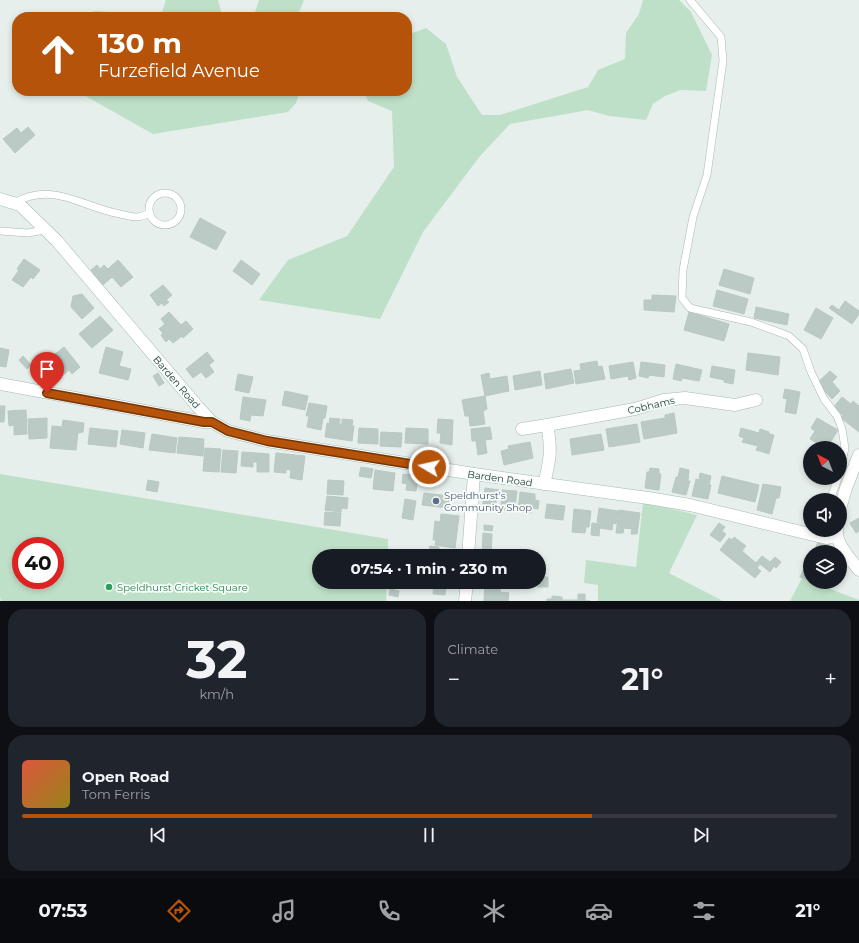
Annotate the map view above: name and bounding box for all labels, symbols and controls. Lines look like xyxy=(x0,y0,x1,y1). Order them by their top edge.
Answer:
text: 130 m xyxy=(98,26,182,60)
icon: ahead xyxy=(32,28,84,80)
text: Furzefield Avenue xyxy=(98,60,260,82)
pin xyxy=(30,352,64,393)
street label: Barden Road xyxy=(150,353,203,411)
icon: arrive xyxy=(36,358,58,380)
street label: Cobhams xyxy=(626,394,676,417)
north arrow xyxy=(803,441,847,485)
map controls xyxy=(803,441,847,589)
position arrow xyxy=(408,446,450,488)
street label: Barden Road xyxy=(467,467,533,490)
place label: Speldhurst's Community Shop xyxy=(444,489,532,514)
button: sound xyxy=(803,493,847,537)
marker: Speldhurst's Community Shop xyxy=(431,496,441,506)
speed limit sign: 40 xyxy=(12,537,64,589)
button: layers xyxy=(803,545,847,589)
text: 07:54 · 1 min · 230 m xyxy=(351,559,508,578)
place label: Speldhurst Cricket Square xyxy=(117,581,248,594)
marker: Speldhurst Cricket Square xyxy=(104,582,114,592)
text: 32 xyxy=(186,628,247,691)
text: Climate xyxy=(448,641,498,657)
text: 21° xyxy=(621,661,663,698)
text: − xyxy=(448,666,460,693)
text: + xyxy=(824,666,837,693)
text: km/h xyxy=(199,686,234,702)
text: Open Road xyxy=(82,767,170,786)
text: Tom Ferris xyxy=(82,786,150,802)
icon: previous xyxy=(147,824,169,846)
icon: pause xyxy=(418,824,440,846)
icon: next xyxy=(690,824,712,846)
icon: directions xyxy=(165,897,193,925)
icon: music xyxy=(270,897,298,925)
icon: phone xyxy=(375,897,403,925)
icon: climate xyxy=(480,897,508,925)
icon: car xyxy=(585,897,613,925)
icon: filters xyxy=(690,897,718,925)
text: 07:53 xyxy=(39,900,88,922)
text: 21° xyxy=(795,900,820,922)

